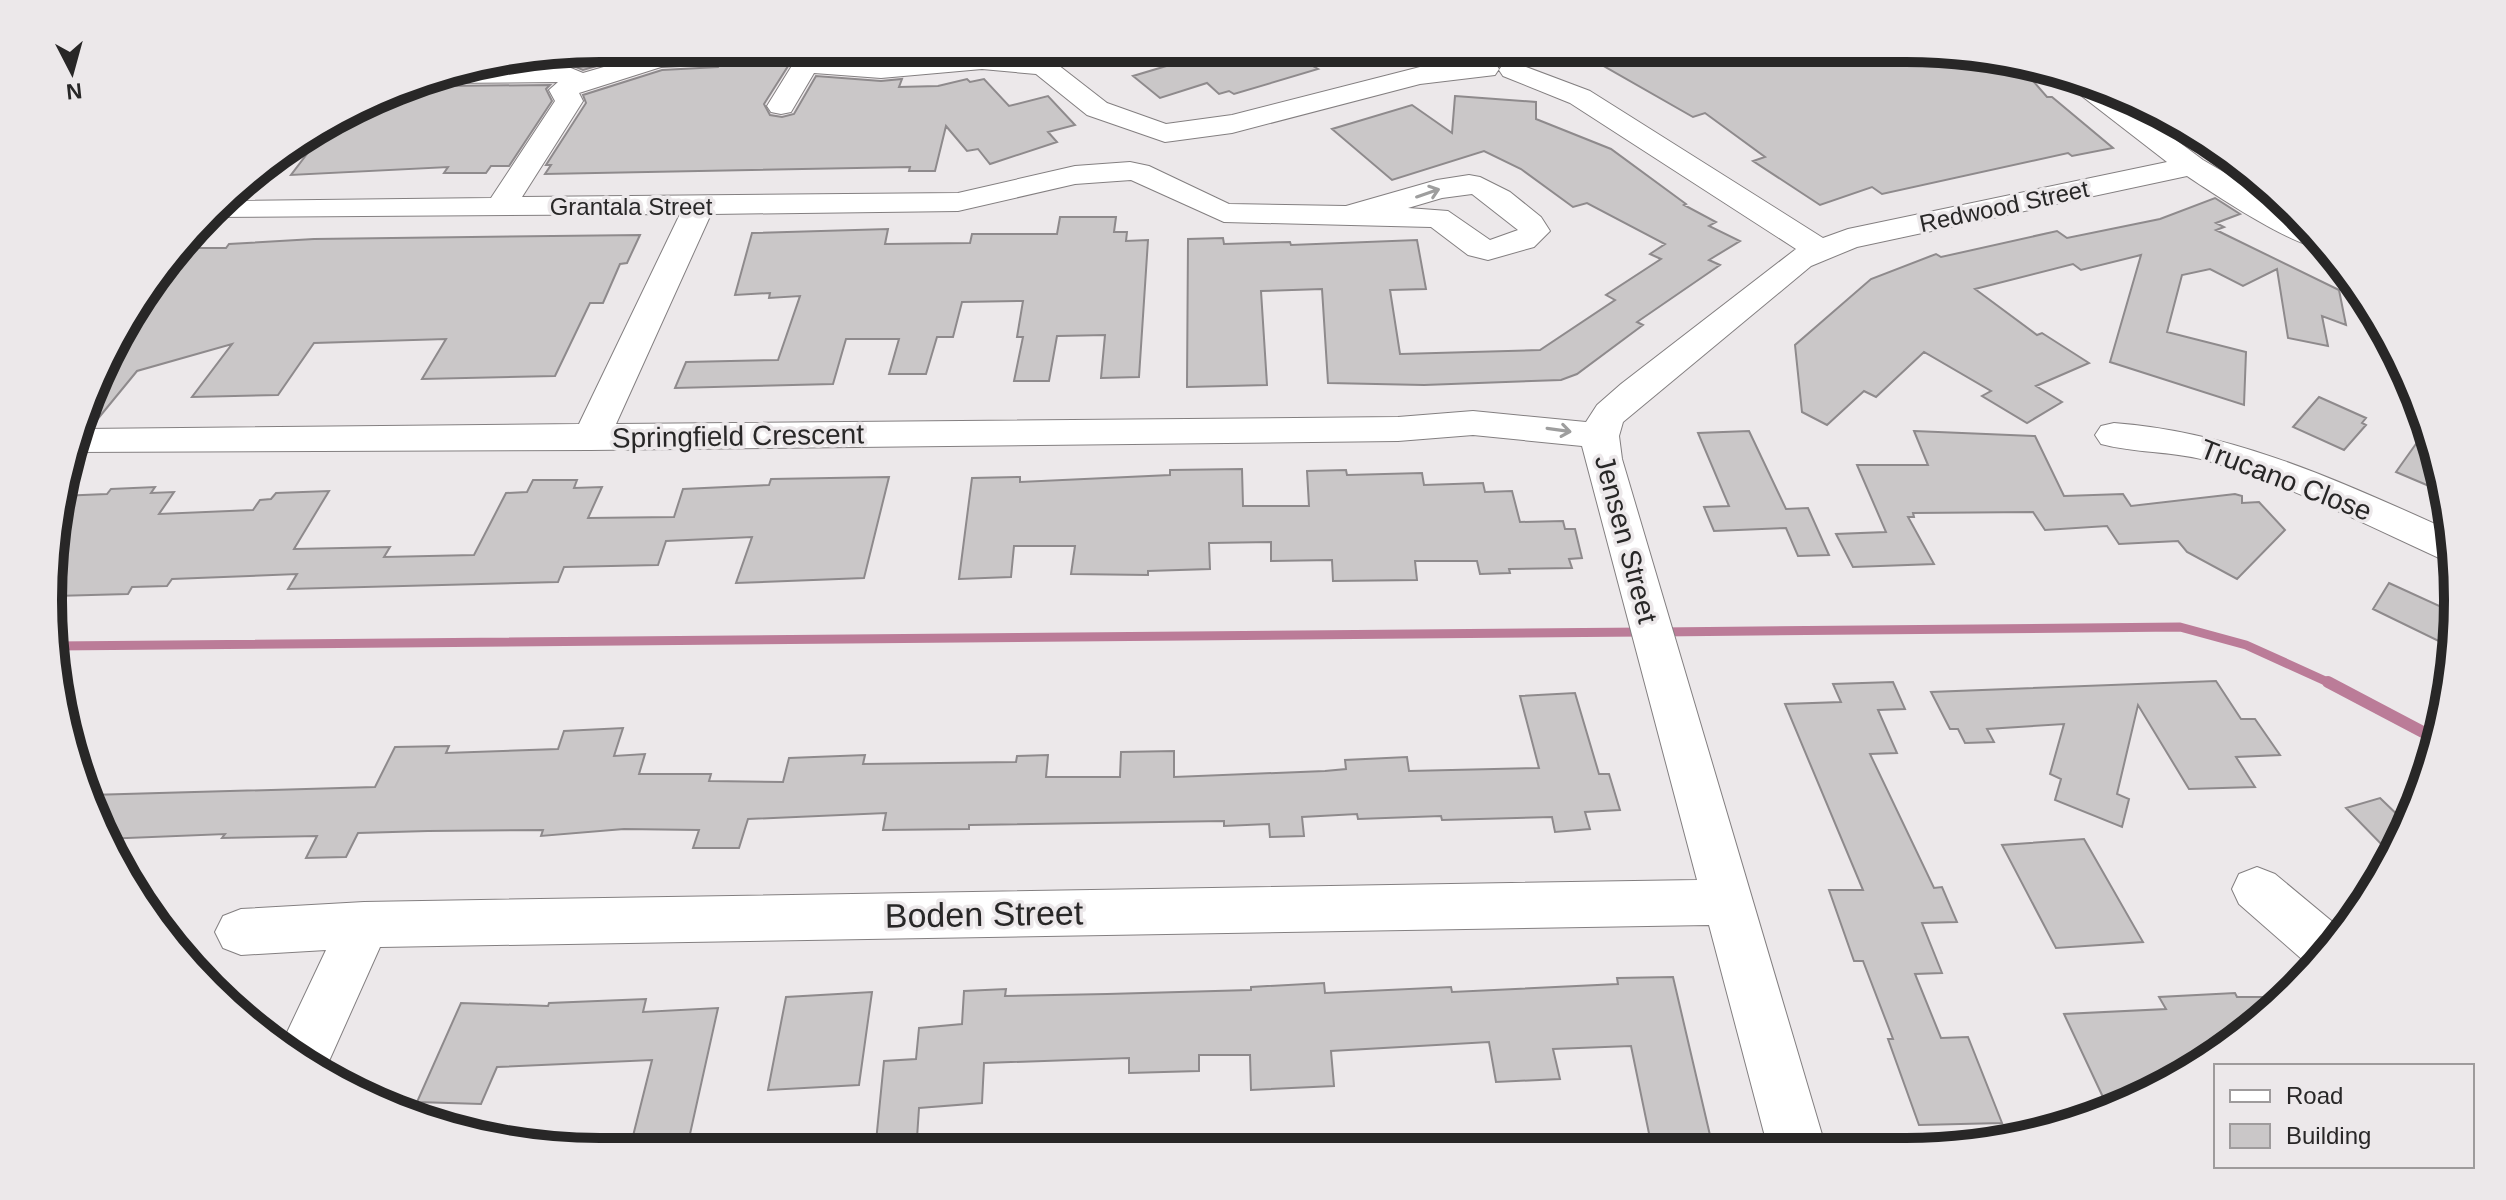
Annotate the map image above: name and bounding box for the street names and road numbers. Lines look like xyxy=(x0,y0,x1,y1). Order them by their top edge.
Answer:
street label: Redwood Street xyxy=(1917,175,2091,237)
street label: Grantala Street xyxy=(550,193,713,220)
street label: Springfield Crescent xyxy=(612,418,865,454)
street label: Trucano Close xyxy=(2196,433,2376,527)
street label: Jensen Street xyxy=(1589,452,1663,627)
street label: Boden Street xyxy=(884,893,1084,935)

